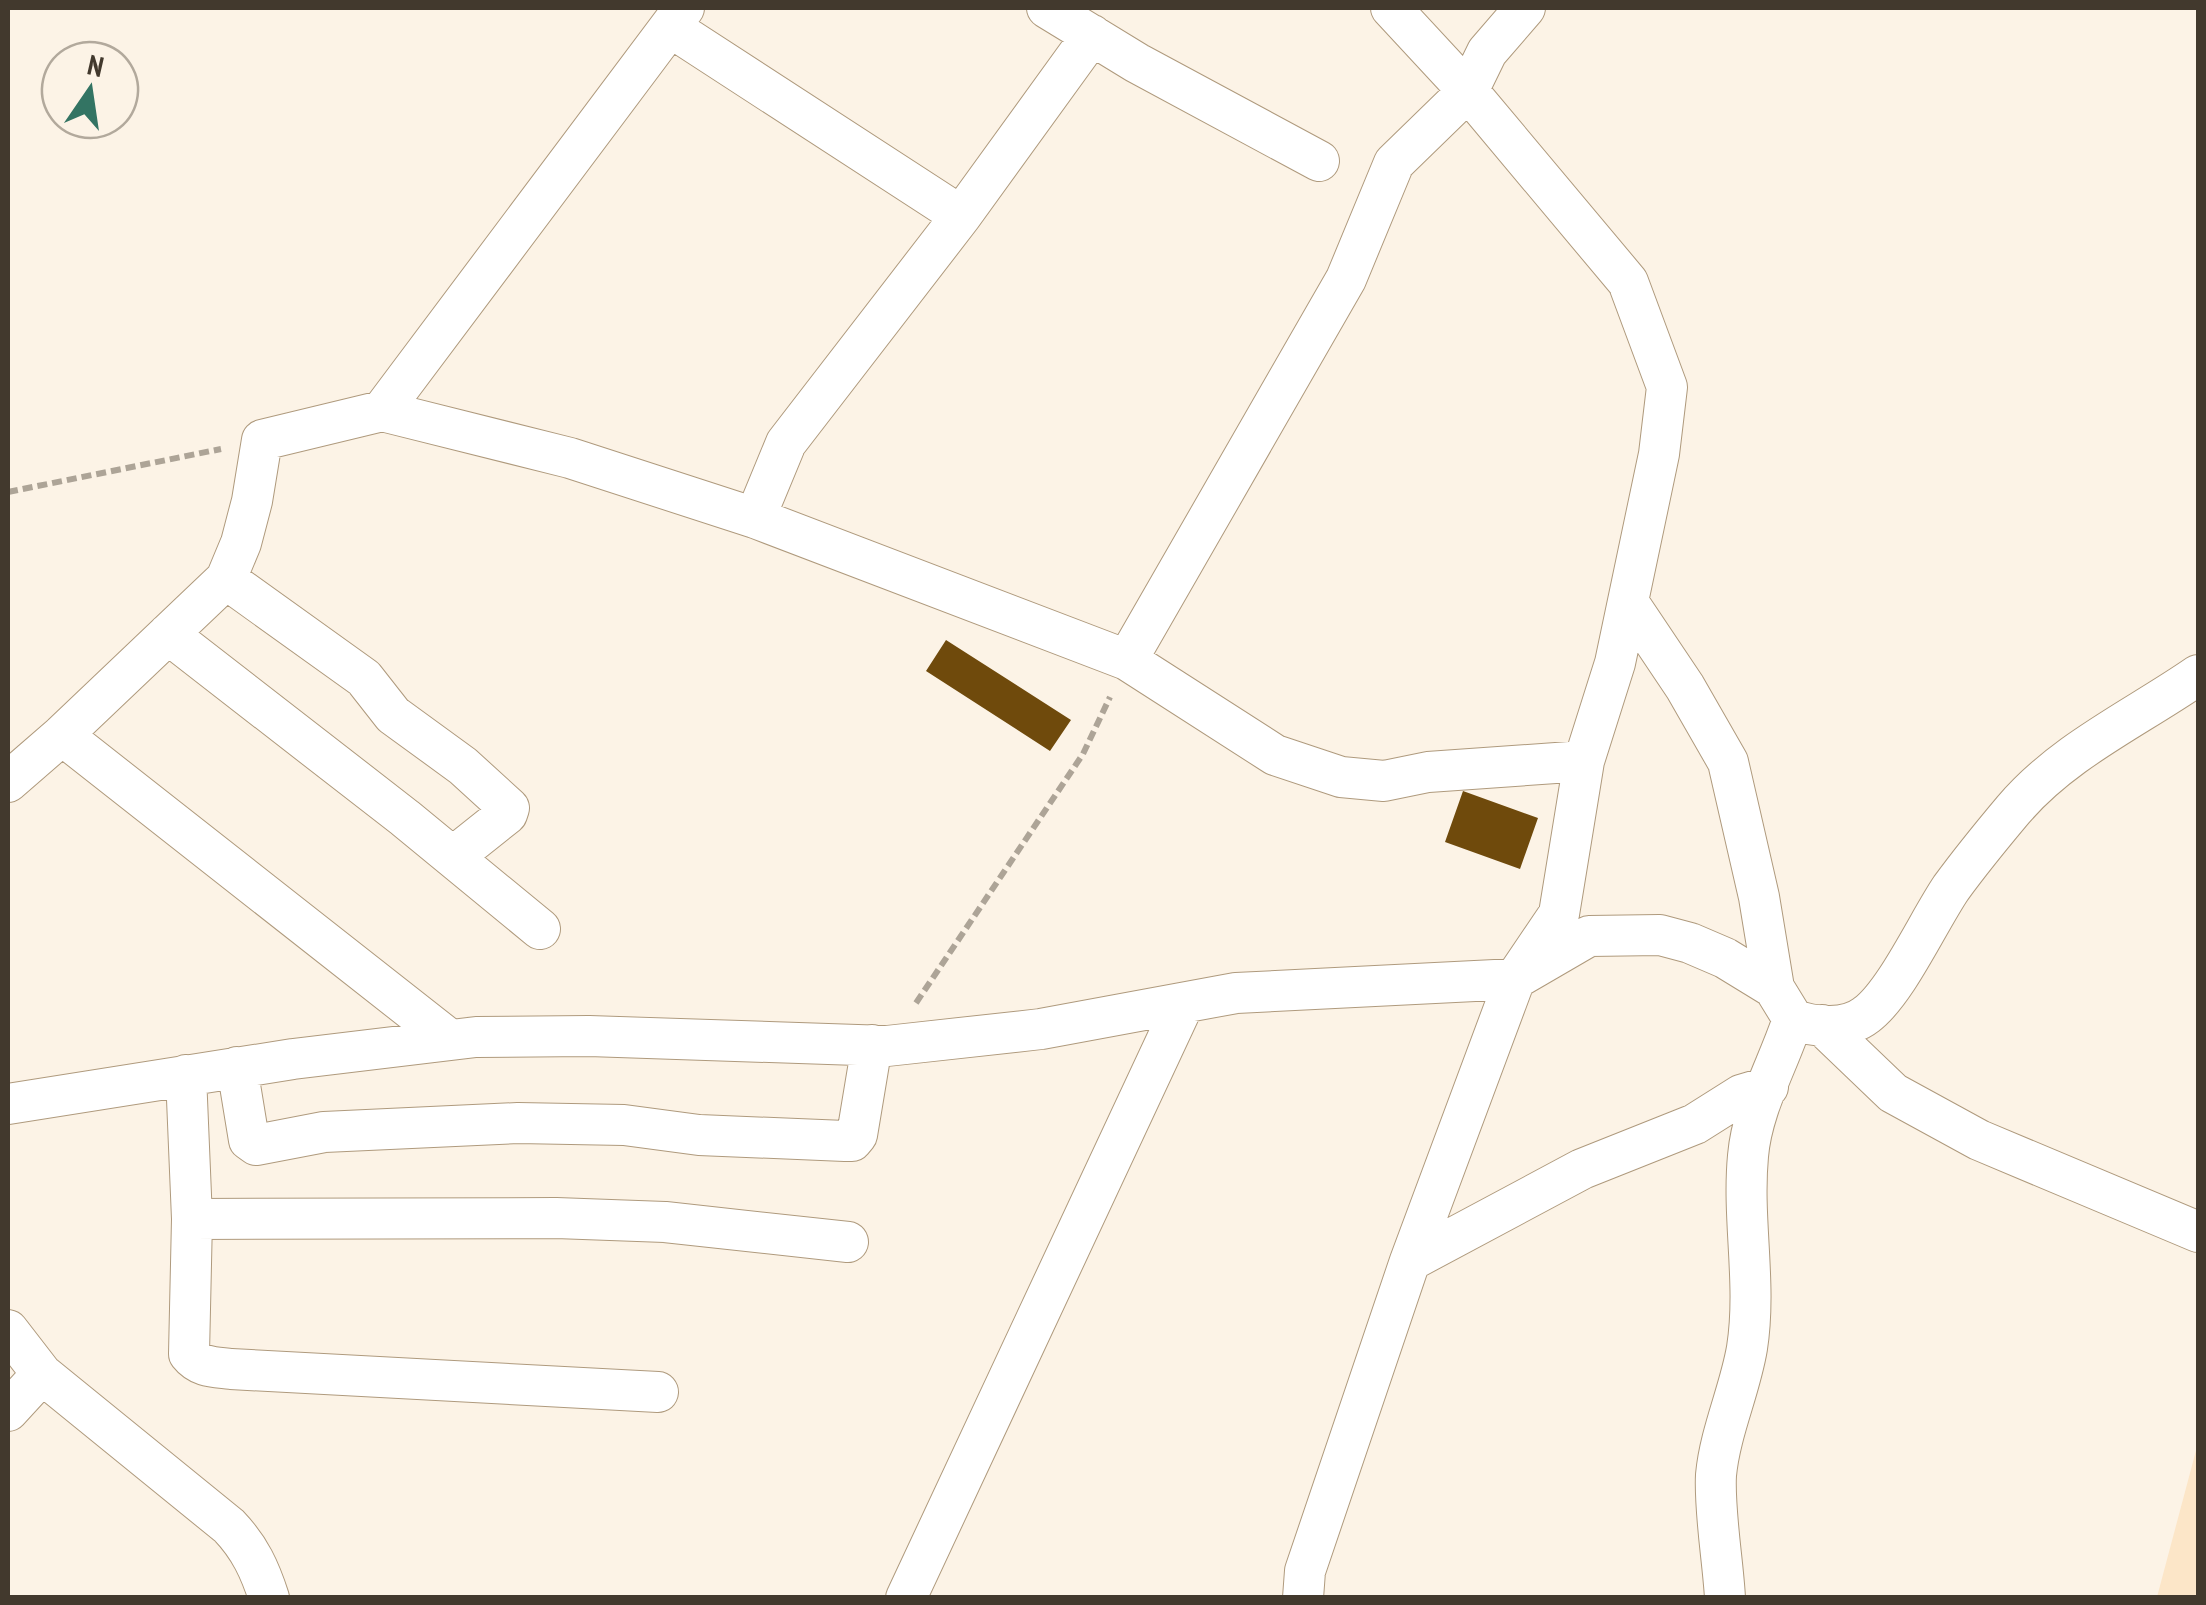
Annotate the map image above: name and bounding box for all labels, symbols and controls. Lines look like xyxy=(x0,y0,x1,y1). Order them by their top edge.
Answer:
north arrow xyxy=(40,40,140,140)
text: N xyxy=(84,45,107,85)

